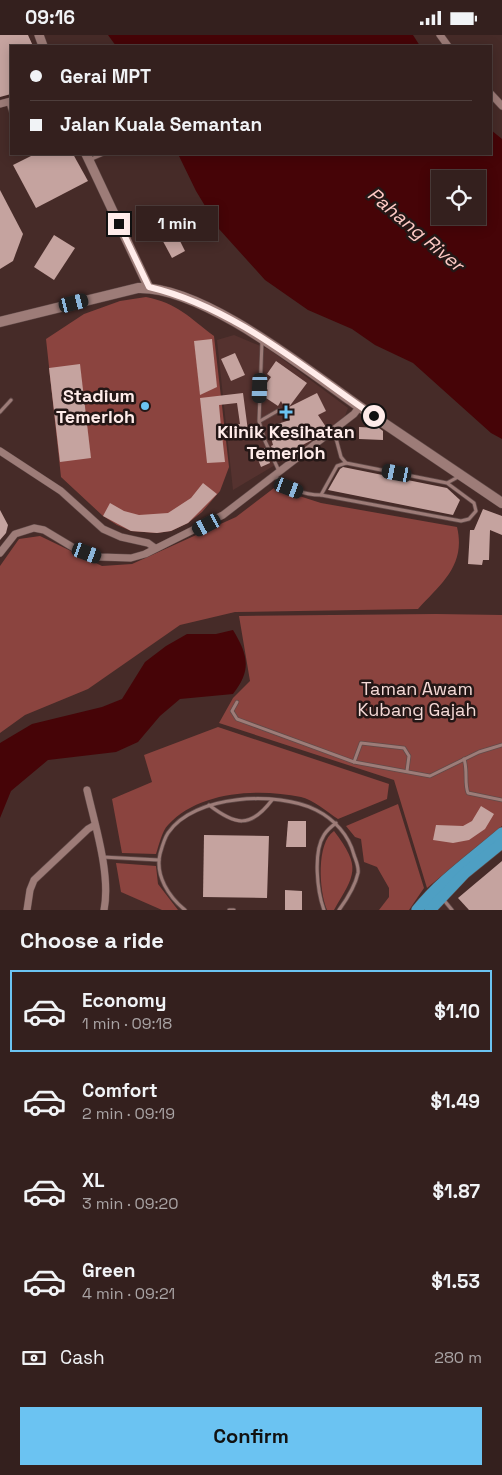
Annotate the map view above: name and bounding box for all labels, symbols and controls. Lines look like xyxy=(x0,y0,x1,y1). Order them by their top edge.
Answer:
text: 09:16 xyxy=(25,5,75,30)
text: Gerai MPT xyxy=(60,64,151,89)
text: Jalan Kuala Semantan xyxy=(60,112,262,137)
map controls xyxy=(431,170,486,225)
button: locate xyxy=(431,170,486,225)
water label: Pahang River xyxy=(362,182,470,278)
callout: 1 min xyxy=(136,207,219,241)
route end xyxy=(108,213,130,235)
text: 1 min xyxy=(157,213,197,234)
car xyxy=(57,292,90,314)
car xyxy=(251,373,268,403)
place label: Stadium Temerloh xyxy=(56,384,135,428)
marker: Stadium Temerloh xyxy=(139,400,151,412)
marker: Klinik Kesihatan Temerloh xyxy=(279,405,293,419)
route start xyxy=(363,405,385,427)
place label: Klinik Kesihatan Temerloh xyxy=(217,420,355,464)
car xyxy=(380,463,413,483)
car xyxy=(272,476,305,500)
car xyxy=(190,511,223,539)
car xyxy=(70,541,103,565)
park label: Taman Awam Kubang Gajah xyxy=(357,677,477,721)
text: Choose a ride xyxy=(20,926,164,954)
text: Economy xyxy=(82,988,166,1013)
icon: car xyxy=(22,989,67,1034)
text: $1.10 xyxy=(434,999,480,1024)
text: 1 min · 09:18 xyxy=(82,1013,172,1034)
text: Comfort xyxy=(82,1078,158,1103)
icon: car xyxy=(22,1079,67,1124)
text: $1.49 xyxy=(430,1089,480,1114)
text: 2 min · 09:19 xyxy=(82,1103,175,1124)
text: XL xyxy=(82,1168,105,1193)
icon: car xyxy=(22,1169,67,1214)
text: $1.87 xyxy=(432,1179,480,1204)
text: 3 min · 09:20 xyxy=(82,1193,178,1214)
text: Green xyxy=(82,1258,135,1283)
icon: car xyxy=(22,1259,67,1304)
text: $1.53 xyxy=(431,1269,480,1294)
text: 4 min · 09:21 xyxy=(82,1283,175,1304)
icon: cash xyxy=(20,1344,48,1372)
text: Cash xyxy=(60,1345,105,1370)
text: 280 m xyxy=(434,1347,482,1368)
button: Confirm xyxy=(20,1407,482,1465)

